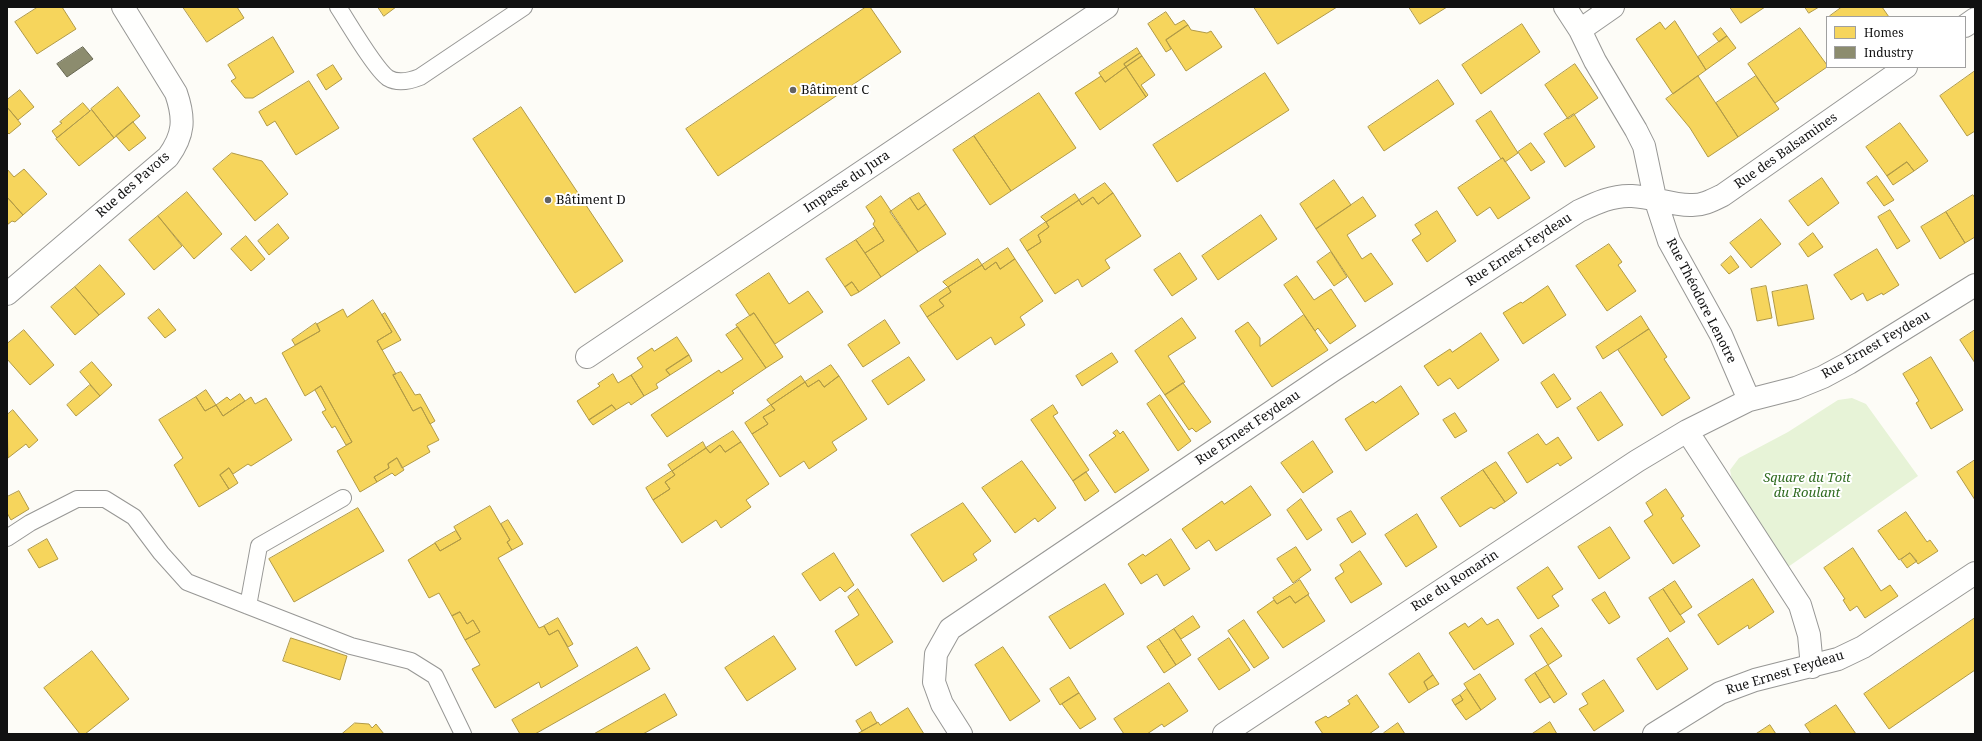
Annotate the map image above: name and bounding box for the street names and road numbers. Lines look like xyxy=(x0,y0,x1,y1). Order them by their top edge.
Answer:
street label: Rue des Balsamines xyxy=(1732,110,1840,192)
street label: Impasse du Jura xyxy=(801,148,893,216)
street label: Rue des Pavots xyxy=(93,149,173,221)
street label: Rue Ernest Feydeau xyxy=(1463,210,1575,290)
street label: Rue Théodore Lenotre xyxy=(1663,236,1739,366)
street label: Rue Ernest Feydeau xyxy=(1819,308,1933,382)
street label: Rue Ernest Feydeau xyxy=(1193,387,1303,469)
street label: Rue du Romarin xyxy=(1408,547,1502,615)
street label: Rue Ernest Feydeau xyxy=(1724,648,1846,698)

